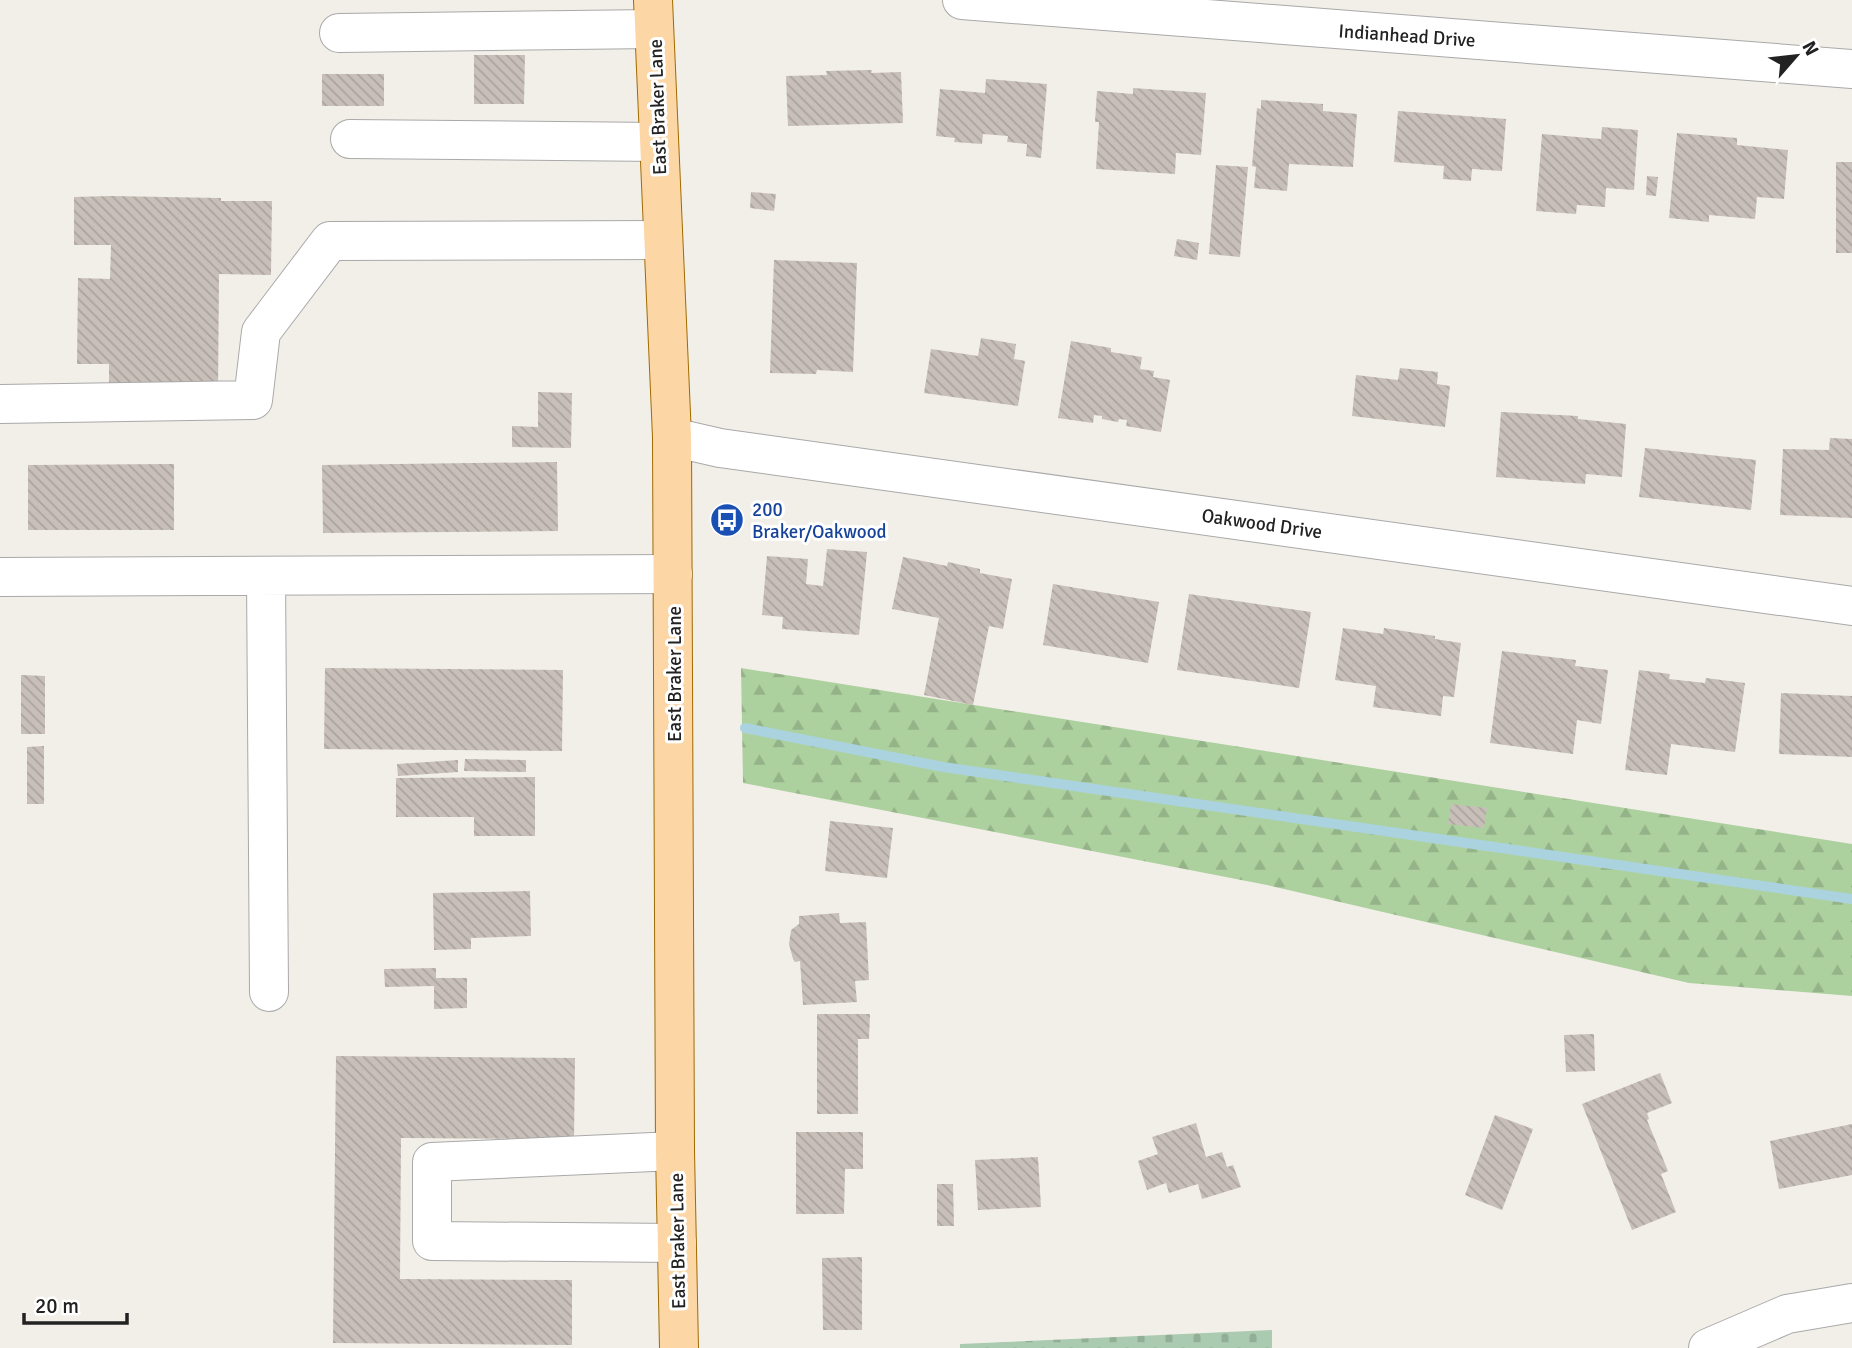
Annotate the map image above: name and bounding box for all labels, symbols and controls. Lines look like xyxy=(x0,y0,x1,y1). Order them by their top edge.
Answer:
street label: Indianhead Drive xyxy=(1338,19,1476,53)
north arrow xyxy=(1761,21,1831,91)
text: N xyxy=(1796,37,1824,60)
street label: East Braker Lane xyxy=(644,39,672,175)
place label: 200 Braker/Oakwood xyxy=(752,498,887,544)
bus stop icon: 200 Braker/Oakwood xyxy=(708,501,746,539)
street label: Oakwood Drive xyxy=(1200,504,1324,544)
street label: East Braker Lane xyxy=(663,606,687,742)
street label: East Braker Lane xyxy=(665,1173,691,1309)
scale bar xyxy=(24,1282,128,1326)
text: 20 m xyxy=(35,1293,79,1319)

